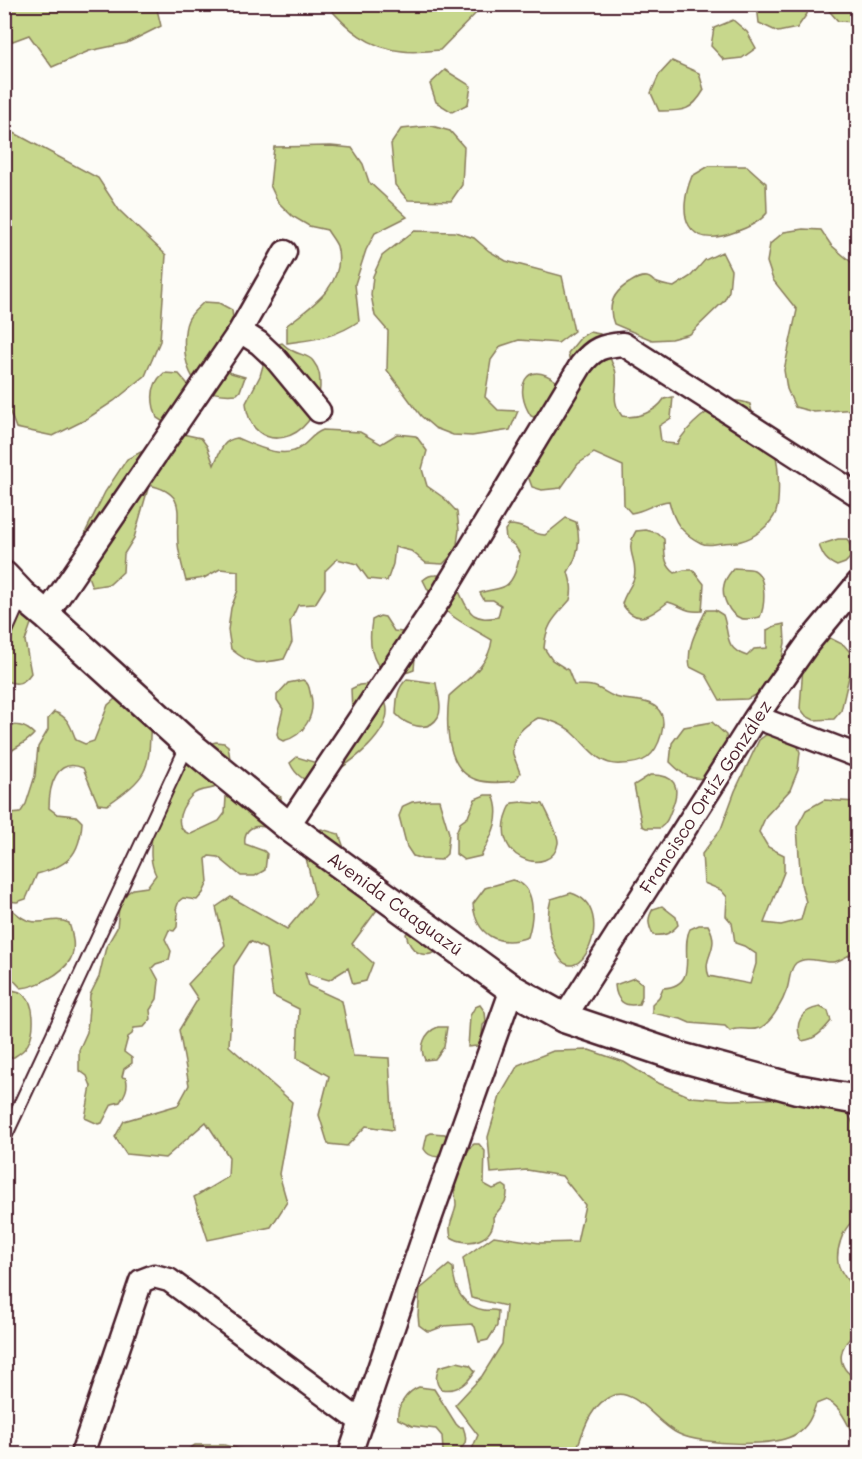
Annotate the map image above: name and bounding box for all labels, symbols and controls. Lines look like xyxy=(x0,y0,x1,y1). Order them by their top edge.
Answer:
street label: Francisco Ortíz González xyxy=(634,695,777,898)
street label: Avenida Caaguazú xyxy=(323,846,468,960)

